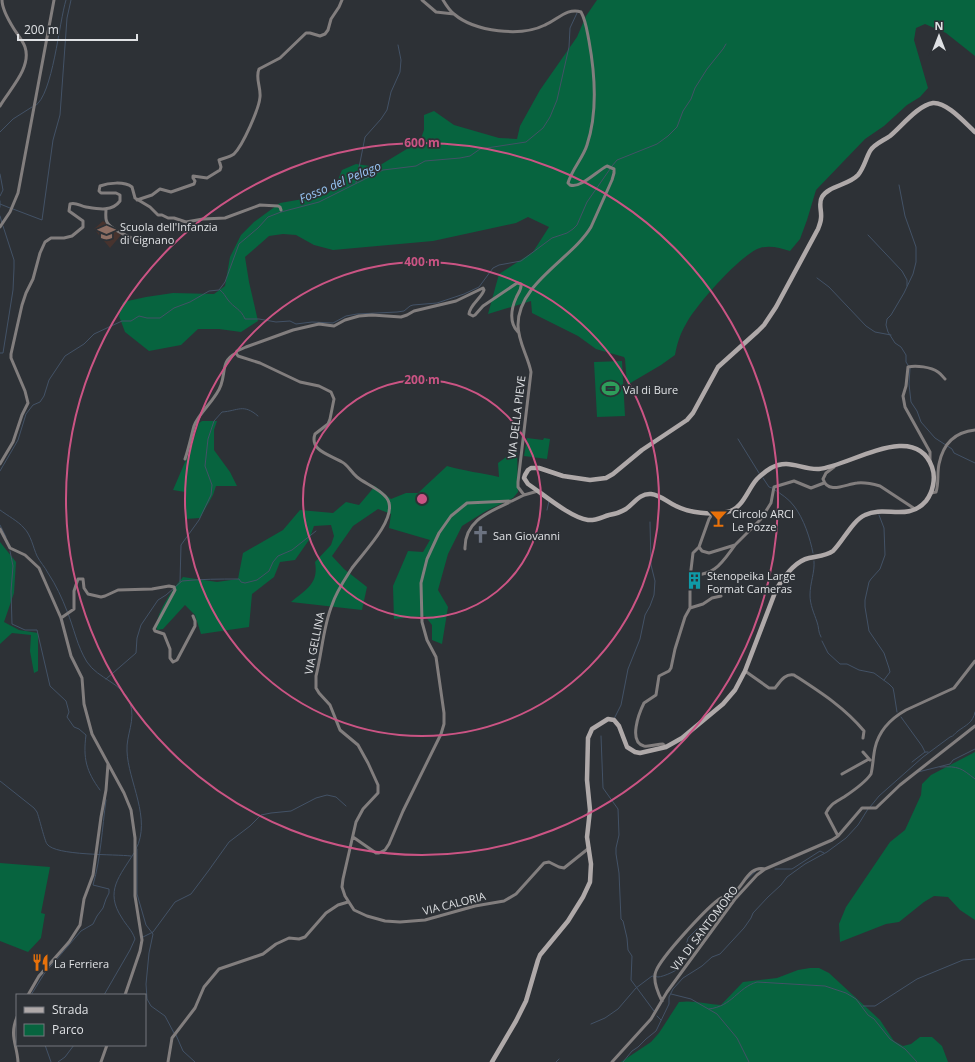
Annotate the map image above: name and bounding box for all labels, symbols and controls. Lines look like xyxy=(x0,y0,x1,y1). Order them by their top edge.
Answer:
scale bar xyxy=(18,16,137,42)
north arrow xyxy=(919,16,959,56)
text: N xyxy=(935,18,943,33)
text: 200 m xyxy=(24,21,59,38)
text: 600 m xyxy=(404,134,440,151)
water label: Fosso del Pelago xyxy=(296,157,384,207)
place label: Scuola dell'Infanzia di Cignano xyxy=(120,219,218,247)
school or university icon: Scuola dell'Infanzia di Cignano xyxy=(97,222,117,242)
text: 400 m xyxy=(404,253,440,270)
text: 200 m xyxy=(404,371,440,388)
street label: VIA DELLA PIEVE xyxy=(503,375,529,459)
sports icon: Val di Bure xyxy=(600,379,620,399)
place label: Val di Bure xyxy=(623,382,678,397)
centre of rings xyxy=(415,492,429,506)
place label: Circolo ARCI Le Pozze xyxy=(732,506,794,534)
bar icon: Circolo ARCI Le Pozze xyxy=(709,509,729,529)
church icon: San Giovanni xyxy=(470,525,490,545)
place label: San Giovanni xyxy=(493,528,560,543)
place label: Stenopeika Large Format Cameras xyxy=(707,568,795,596)
building icon: Stenopeika Large Format Cameras xyxy=(684,571,704,591)
street label: VIA GELLINA xyxy=(301,610,327,676)
street label: VIA DI SANTOMORO xyxy=(667,882,741,974)
street label: VIA CALORIA xyxy=(421,888,487,918)
restaurant icon: La Ferriera xyxy=(31,953,51,973)
place label: La Ferriera xyxy=(54,956,109,971)
legend xyxy=(16,994,146,1046)
text: Strada xyxy=(52,1001,88,1018)
text: Parco xyxy=(52,1021,84,1038)

